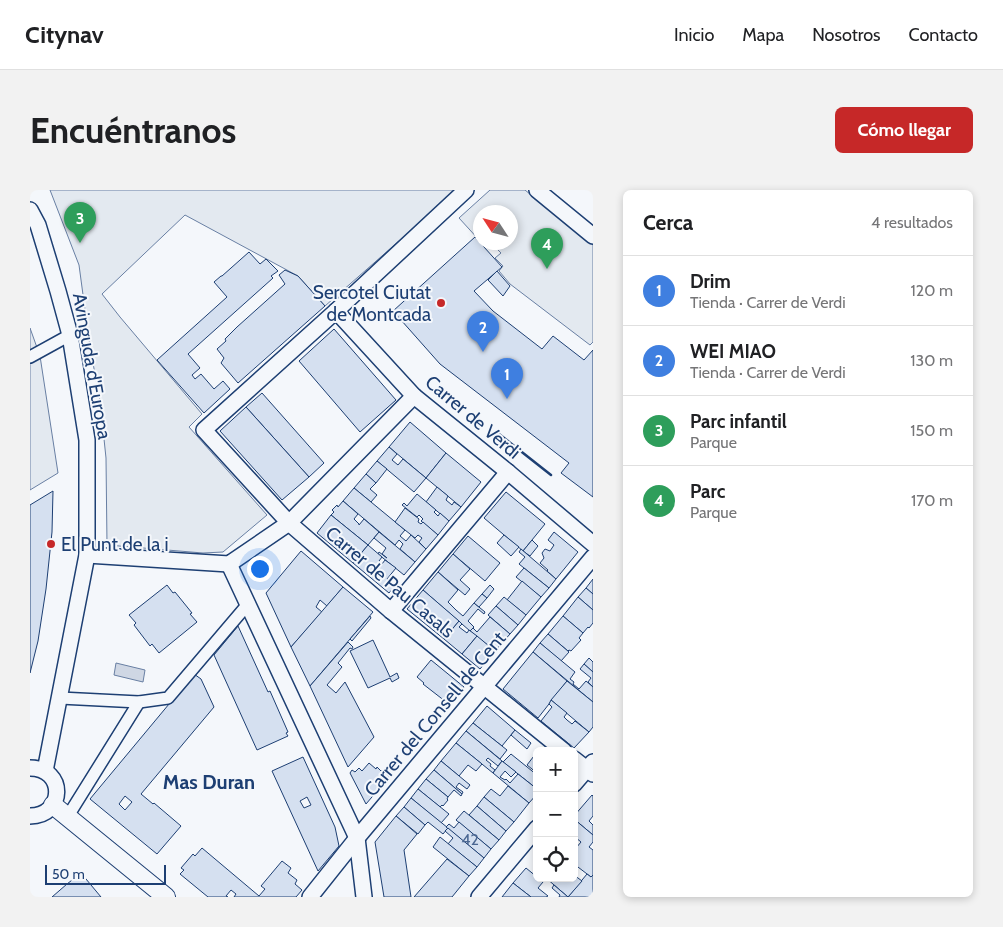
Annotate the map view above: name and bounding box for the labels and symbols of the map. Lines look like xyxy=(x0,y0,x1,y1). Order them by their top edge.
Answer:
pin: 3 xyxy=(64,202,96,243)
north arrow xyxy=(473,205,518,250)
pin: 4 xyxy=(531,228,563,269)
place label: Sercotel Ciutat de Montcada xyxy=(313,281,432,326)
street label: Avinguda d'Europa xyxy=(68,291,116,441)
marker: Sercotel Ciutat de Montcada xyxy=(435,297,447,309)
pin: 2 xyxy=(467,311,499,352)
pin: 1 xyxy=(491,358,523,399)
street label: Carrer de Verdi xyxy=(421,370,525,464)
street label: Carrer de Pau Casals xyxy=(321,521,459,643)
place label: El Punt de la i xyxy=(61,533,169,556)
marker: El Punt de la i xyxy=(45,538,57,550)
your location xyxy=(247,556,273,582)
street label: Carrer del Consell de Cent xyxy=(359,627,511,801)
district label: Mas Duran xyxy=(163,770,255,794)
house number: 42 xyxy=(461,830,479,849)
scale bar xyxy=(45,862,166,885)

